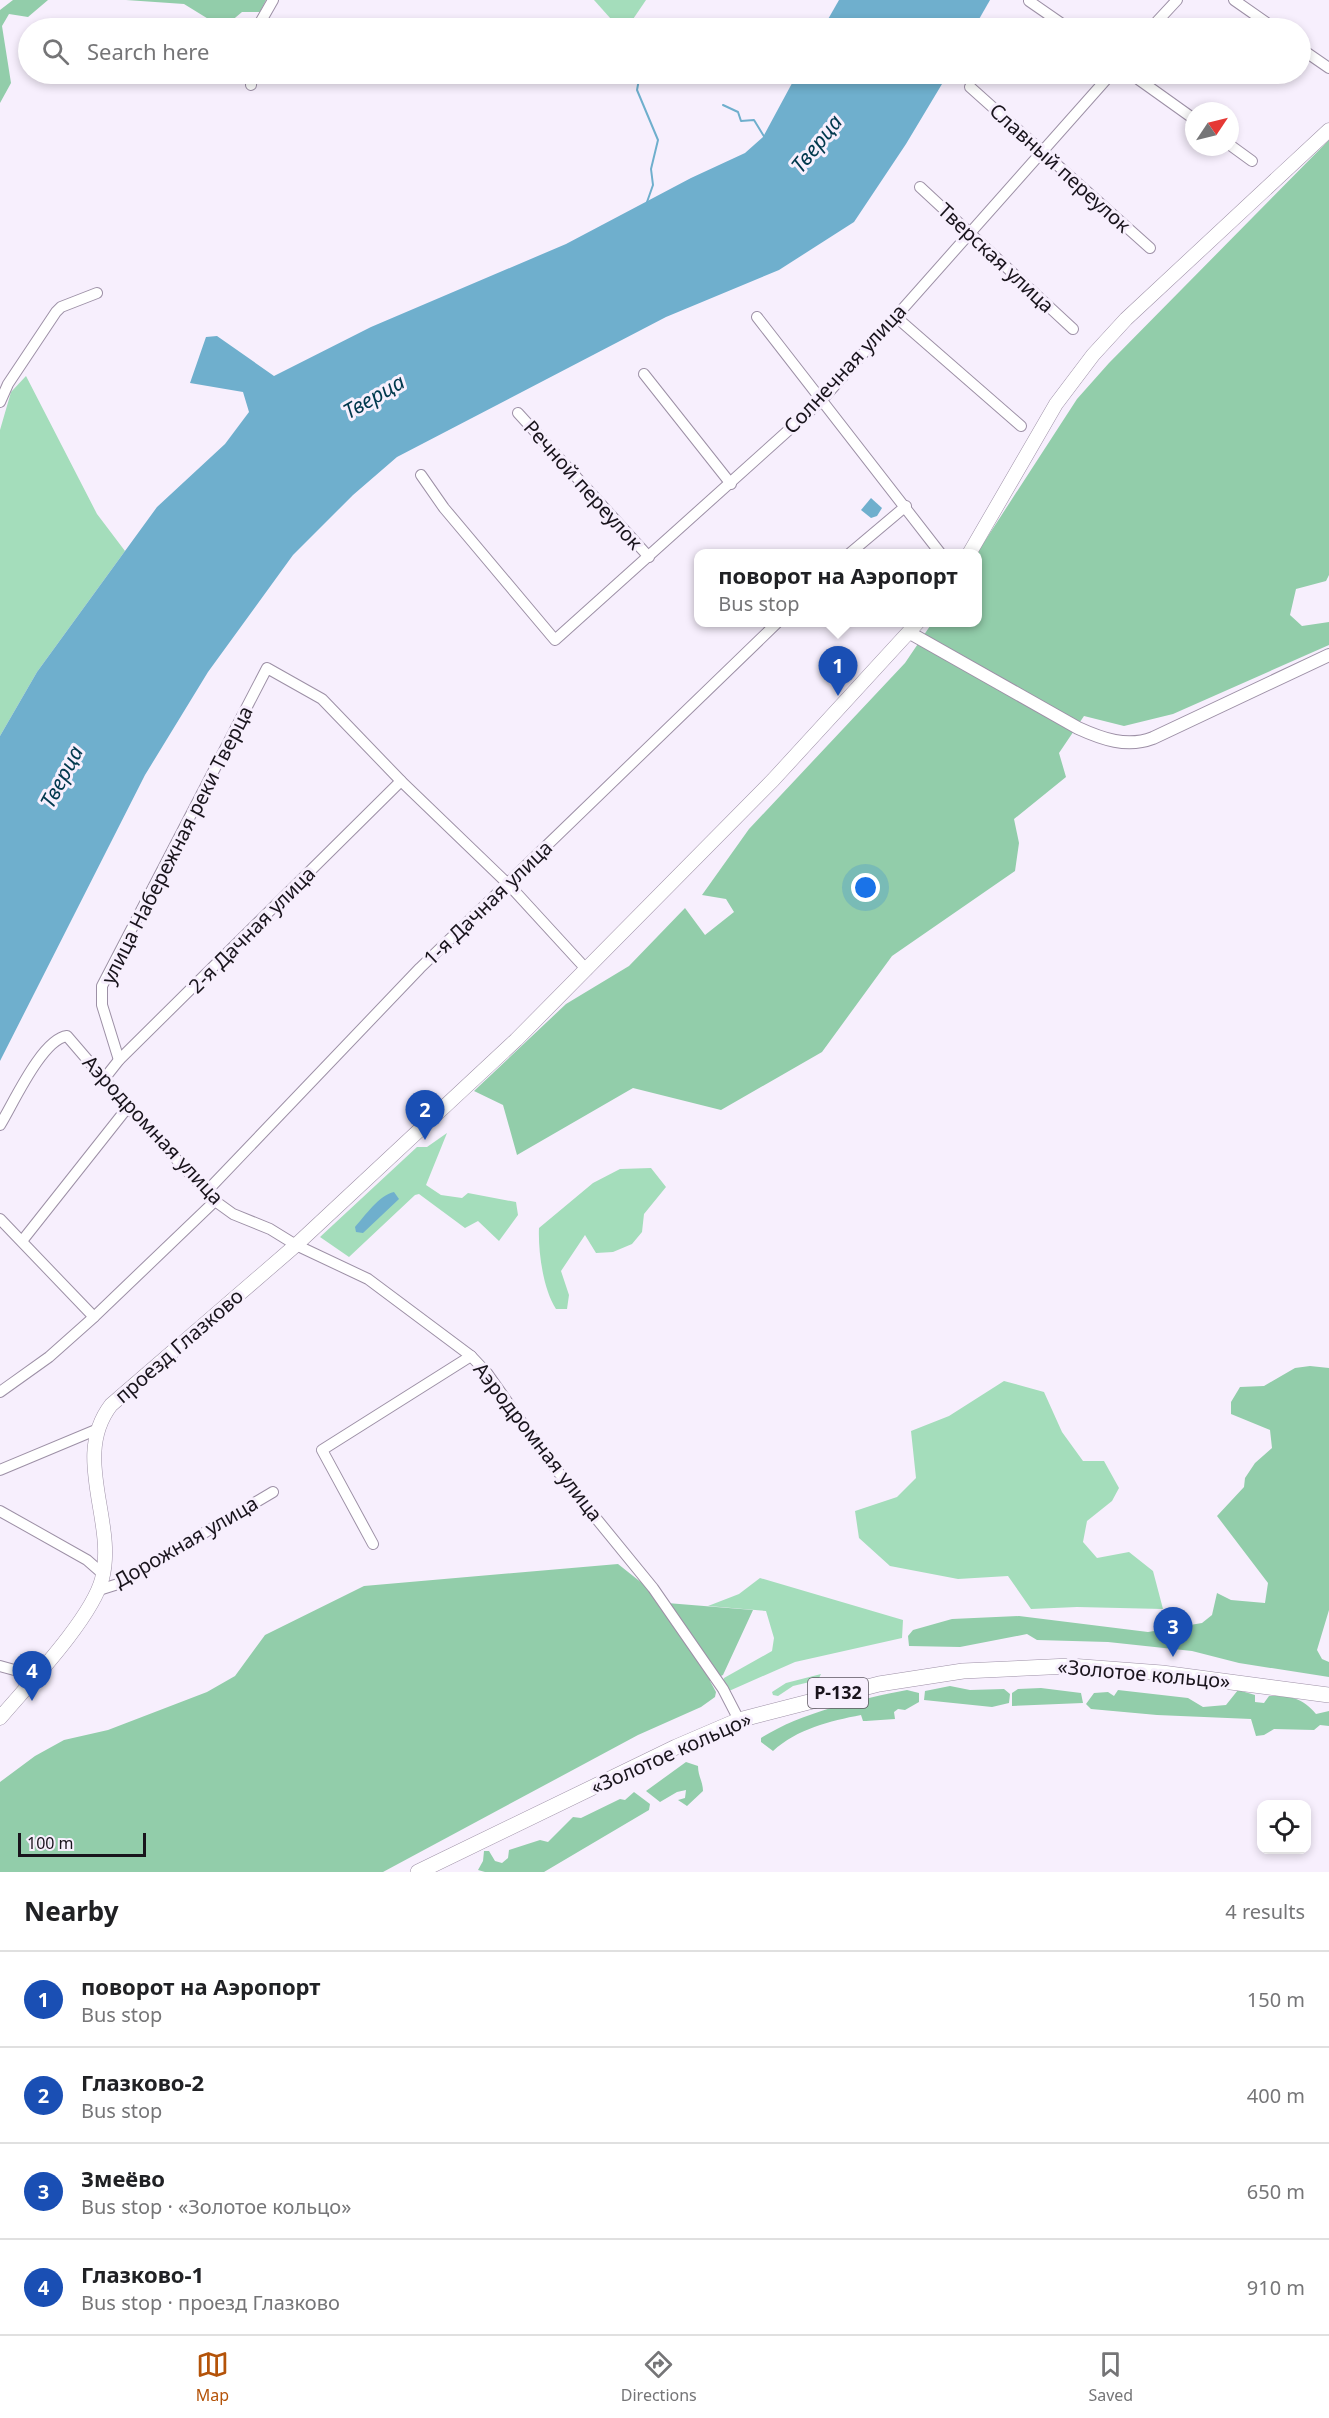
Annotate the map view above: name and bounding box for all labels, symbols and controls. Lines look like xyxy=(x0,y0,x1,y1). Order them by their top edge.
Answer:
search box xyxy=(18,18,1311,84)
icon: search xyxy=(39,35,72,68)
text: Search here xyxy=(87,36,209,66)
street label: Славный переулок xyxy=(984,97,1137,239)
north arrow xyxy=(1185,102,1239,156)
water label: Тверца xyxy=(784,108,848,178)
street label: Тверская улица xyxy=(932,197,1060,319)
street label: Солнечная улица xyxy=(777,298,912,439)
water label: Тверца xyxy=(337,367,410,425)
street label: Речной переулок xyxy=(518,414,649,555)
popup xyxy=(694,549,982,627)
text: поворот на Аэропорт xyxy=(718,560,958,590)
text: Bus stop xyxy=(718,590,800,617)
pin: 1 xyxy=(818,646,858,696)
street label: улица Набережная реки Тверца xyxy=(94,701,259,988)
water label: Тверца xyxy=(33,740,89,813)
street label: 1-я Дачная улица xyxy=(418,834,558,971)
street label: 2-я Дачная улица xyxy=(182,860,321,999)
your location xyxy=(851,873,880,902)
street label: Аэродромная улица xyxy=(77,1049,230,1210)
pin: 2 xyxy=(406,1090,444,1140)
street label: проезд Глазково xyxy=(109,1282,249,1409)
street label: Аэродромная улица xyxy=(468,1357,609,1527)
street label: Дорожная улица xyxy=(109,1489,263,1594)
pin: 3 xyxy=(1154,1608,1192,1657)
pin: 4 xyxy=(12,1652,51,1701)
street label: «Золотое кольцо» xyxy=(1057,1653,1232,1695)
road number: Р-132 xyxy=(808,1678,868,1708)
street label: «Золотое кольцо» xyxy=(586,1705,755,1800)
map controls xyxy=(1257,1800,1311,1854)
button: locate xyxy=(1257,1800,1311,1854)
scale bar xyxy=(18,1830,146,1858)
text: 100 m xyxy=(27,1832,74,1854)
text: Nearby xyxy=(24,1893,119,1929)
text: 4 results xyxy=(1225,1898,1305,1925)
text: поворот на Аэропорт xyxy=(81,1971,320,2001)
text: 1 xyxy=(38,1986,49,2013)
text: 150 m xyxy=(1247,1986,1305,2013)
text: Bus stop xyxy=(81,2001,162,2028)
text: Глазково-2 xyxy=(81,2067,204,2097)
text: 2 xyxy=(38,2082,49,2109)
text: 400 m xyxy=(1247,2082,1305,2109)
text: Bus stop xyxy=(81,2097,162,2124)
text: Змеёво xyxy=(81,2163,165,2193)
text: 3 xyxy=(38,2178,49,2205)
text: 650 m xyxy=(1247,2178,1305,2205)
text: Bus stop · «Золотое кольцо» xyxy=(81,2193,351,2220)
text: Глазково-1 xyxy=(81,2259,204,2289)
text: 4 xyxy=(38,2274,49,2301)
text: 910 m xyxy=(1247,2274,1305,2301)
text: Bus stop · проезд Глазково xyxy=(81,2289,340,2316)
tab: Map xyxy=(196,2348,229,2406)
tab: Directions xyxy=(621,2348,697,2406)
tab: Saved xyxy=(1088,2348,1133,2406)

